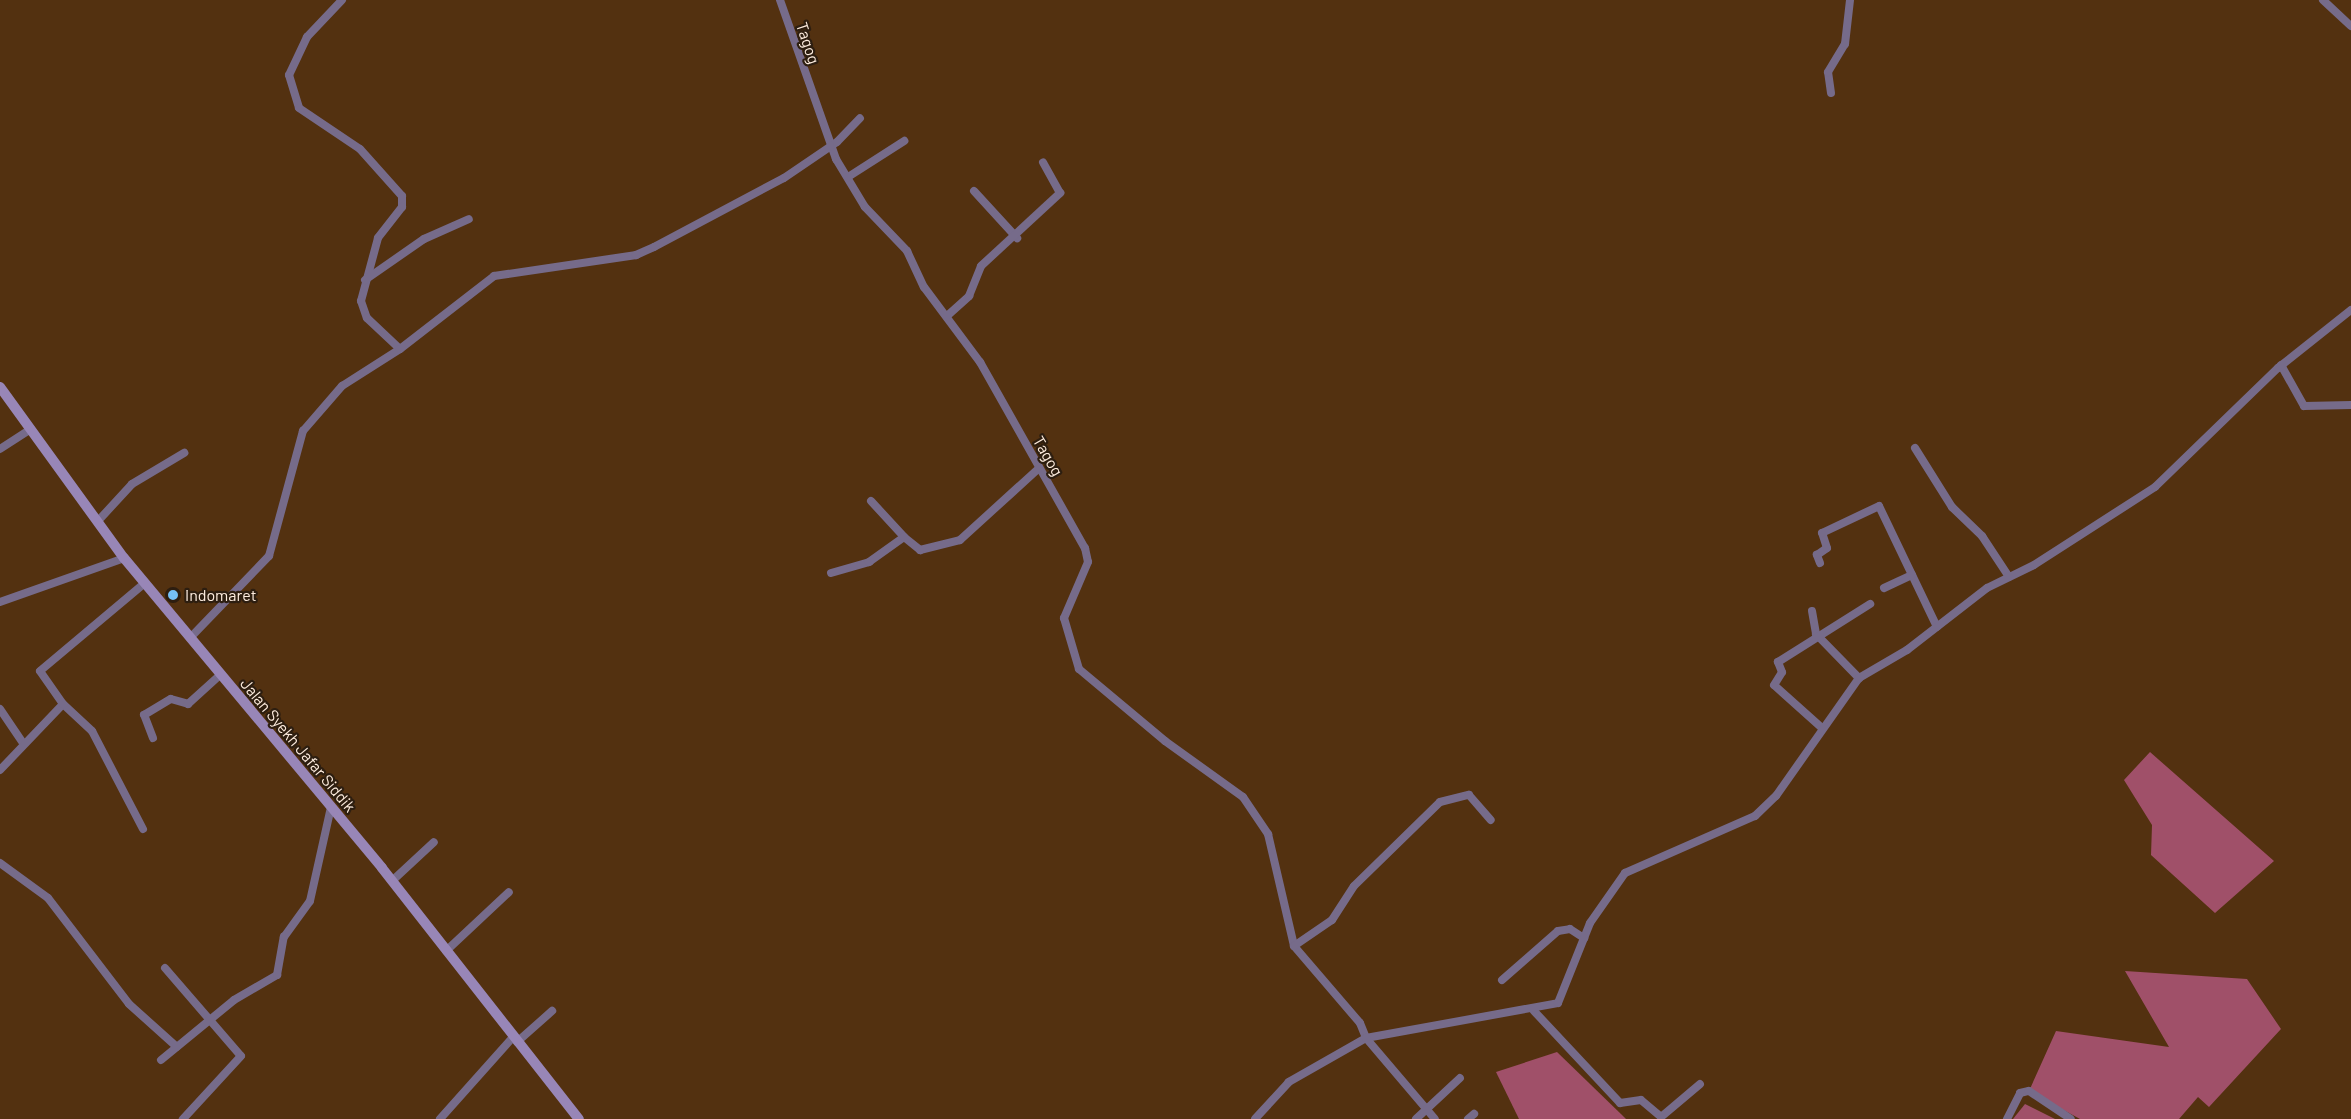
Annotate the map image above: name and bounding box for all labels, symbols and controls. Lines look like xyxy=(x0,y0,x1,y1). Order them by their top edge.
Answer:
street label: Tagog xyxy=(792,20,824,66)
street label: Tagog xyxy=(1029,433,1067,479)
place label: Indomaret xyxy=(185,585,257,605)
marker: Indomaret xyxy=(166,588,180,602)
street label: Jalan Syekh Jafar Siddik xyxy=(236,674,360,816)

